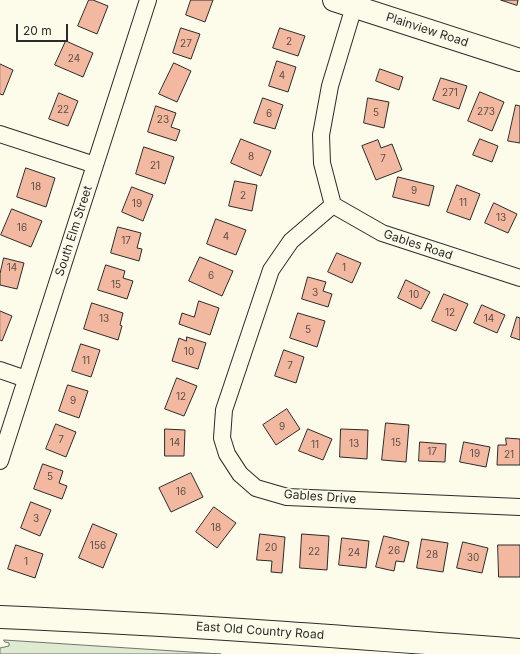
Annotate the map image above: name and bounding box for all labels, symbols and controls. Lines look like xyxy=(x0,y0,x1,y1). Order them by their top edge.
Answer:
street label: Plainview Road xyxy=(384,10,470,50)
scale bar xyxy=(18,16,70,42)
text: 20 m xyxy=(23,23,52,38)
house number: 2 xyxy=(286,36,292,48)
house number: 27 xyxy=(180,38,192,50)
house number: 24 xyxy=(68,53,80,65)
house number: 4 xyxy=(279,70,285,82)
house number: 271 xyxy=(442,87,458,99)
house number: 22 xyxy=(57,104,69,116)
house number: 273 xyxy=(477,106,495,118)
house number: 5 xyxy=(373,107,379,119)
house number: 6 xyxy=(266,108,272,120)
house number: 23 xyxy=(157,114,169,126)
house number: 8 xyxy=(248,151,254,163)
house number: 7 xyxy=(380,153,386,165)
house number: 21 xyxy=(150,160,160,172)
house number: 18 xyxy=(31,181,41,193)
street label: South Elm Street xyxy=(53,184,95,278)
house number: 9 xyxy=(411,185,417,197)
house number: 2 xyxy=(240,190,246,202)
house number: 11 xyxy=(459,197,467,209)
house number: 19 xyxy=(132,198,142,210)
house number: 13 xyxy=(496,212,506,224)
house number: 16 xyxy=(17,222,27,234)
street label: Gables Road xyxy=(382,227,454,263)
house number: 4 xyxy=(223,231,229,243)
house number: 17 xyxy=(121,235,131,247)
house number: 14 xyxy=(7,262,17,274)
house number: 1 xyxy=(342,262,346,274)
house number: 6 xyxy=(208,270,214,282)
house number: 15 xyxy=(111,279,121,291)
house number: 3 xyxy=(312,287,318,299)
house number: 10 xyxy=(409,289,419,301)
house number: 12 xyxy=(445,307,455,319)
house number: 13 xyxy=(99,313,109,325)
house number: 14 xyxy=(484,313,494,325)
house number: 5 xyxy=(305,324,311,336)
house number: 10 xyxy=(184,346,194,358)
house number: 11 xyxy=(82,355,90,367)
house number: 7 xyxy=(287,360,293,372)
house number: 12 xyxy=(176,391,186,403)
house number: 9 xyxy=(70,395,76,407)
house number: 9 xyxy=(279,421,285,433)
house number: 7 xyxy=(58,434,64,446)
house number: 14 xyxy=(170,437,180,449)
house number: 15 xyxy=(391,437,401,449)
house number: 13 xyxy=(349,438,359,450)
house number: 11 xyxy=(311,439,319,451)
house number: 17 xyxy=(427,446,437,458)
house number: 19 xyxy=(470,448,480,460)
house number: 21 xyxy=(504,449,514,461)
house number: 5 xyxy=(47,471,53,483)
house number: 16 xyxy=(176,486,186,498)
street label: Gables Drive xyxy=(283,487,357,507)
house number: 3 xyxy=(33,513,39,525)
house number: 18 xyxy=(211,522,221,534)
house number: 156 xyxy=(90,540,106,552)
house number: 20 xyxy=(265,542,277,554)
house number: 26 xyxy=(388,545,400,557)
house number: 22 xyxy=(308,546,320,558)
house number: 24 xyxy=(348,547,360,559)
house number: 28 xyxy=(426,549,438,561)
house number: 30 xyxy=(467,552,479,564)
house number: 1 xyxy=(24,556,28,568)
street label: East Old Country Road xyxy=(196,619,324,643)

